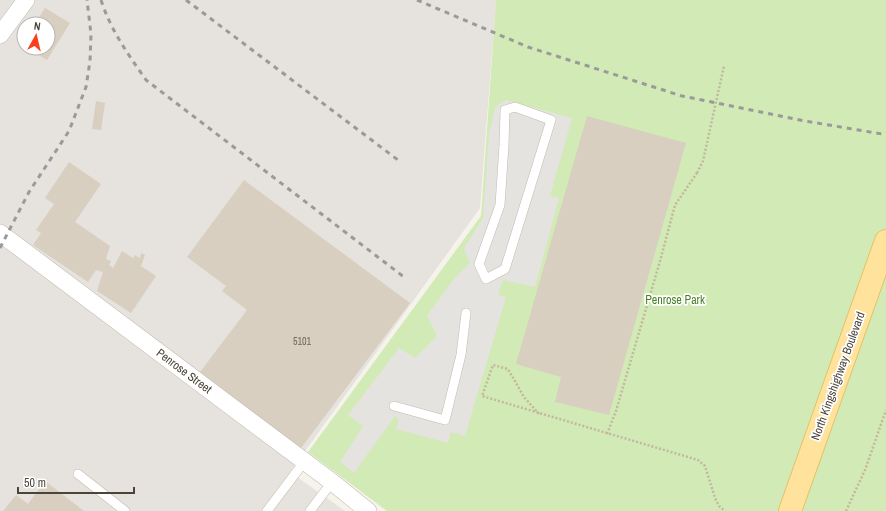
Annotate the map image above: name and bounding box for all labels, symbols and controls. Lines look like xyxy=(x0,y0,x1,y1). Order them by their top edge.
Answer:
north arrow xyxy=(16,16,56,56)
text: N xyxy=(33,19,42,33)
park label: Penrose Park xyxy=(645,292,705,308)
street label: North Kingshighway Boulevard xyxy=(807,310,869,442)
house number: 5101 xyxy=(293,335,312,348)
street label: Penrose Street xyxy=(153,345,215,397)
scale bar xyxy=(18,469,134,495)
text: 50 m xyxy=(24,475,46,491)

